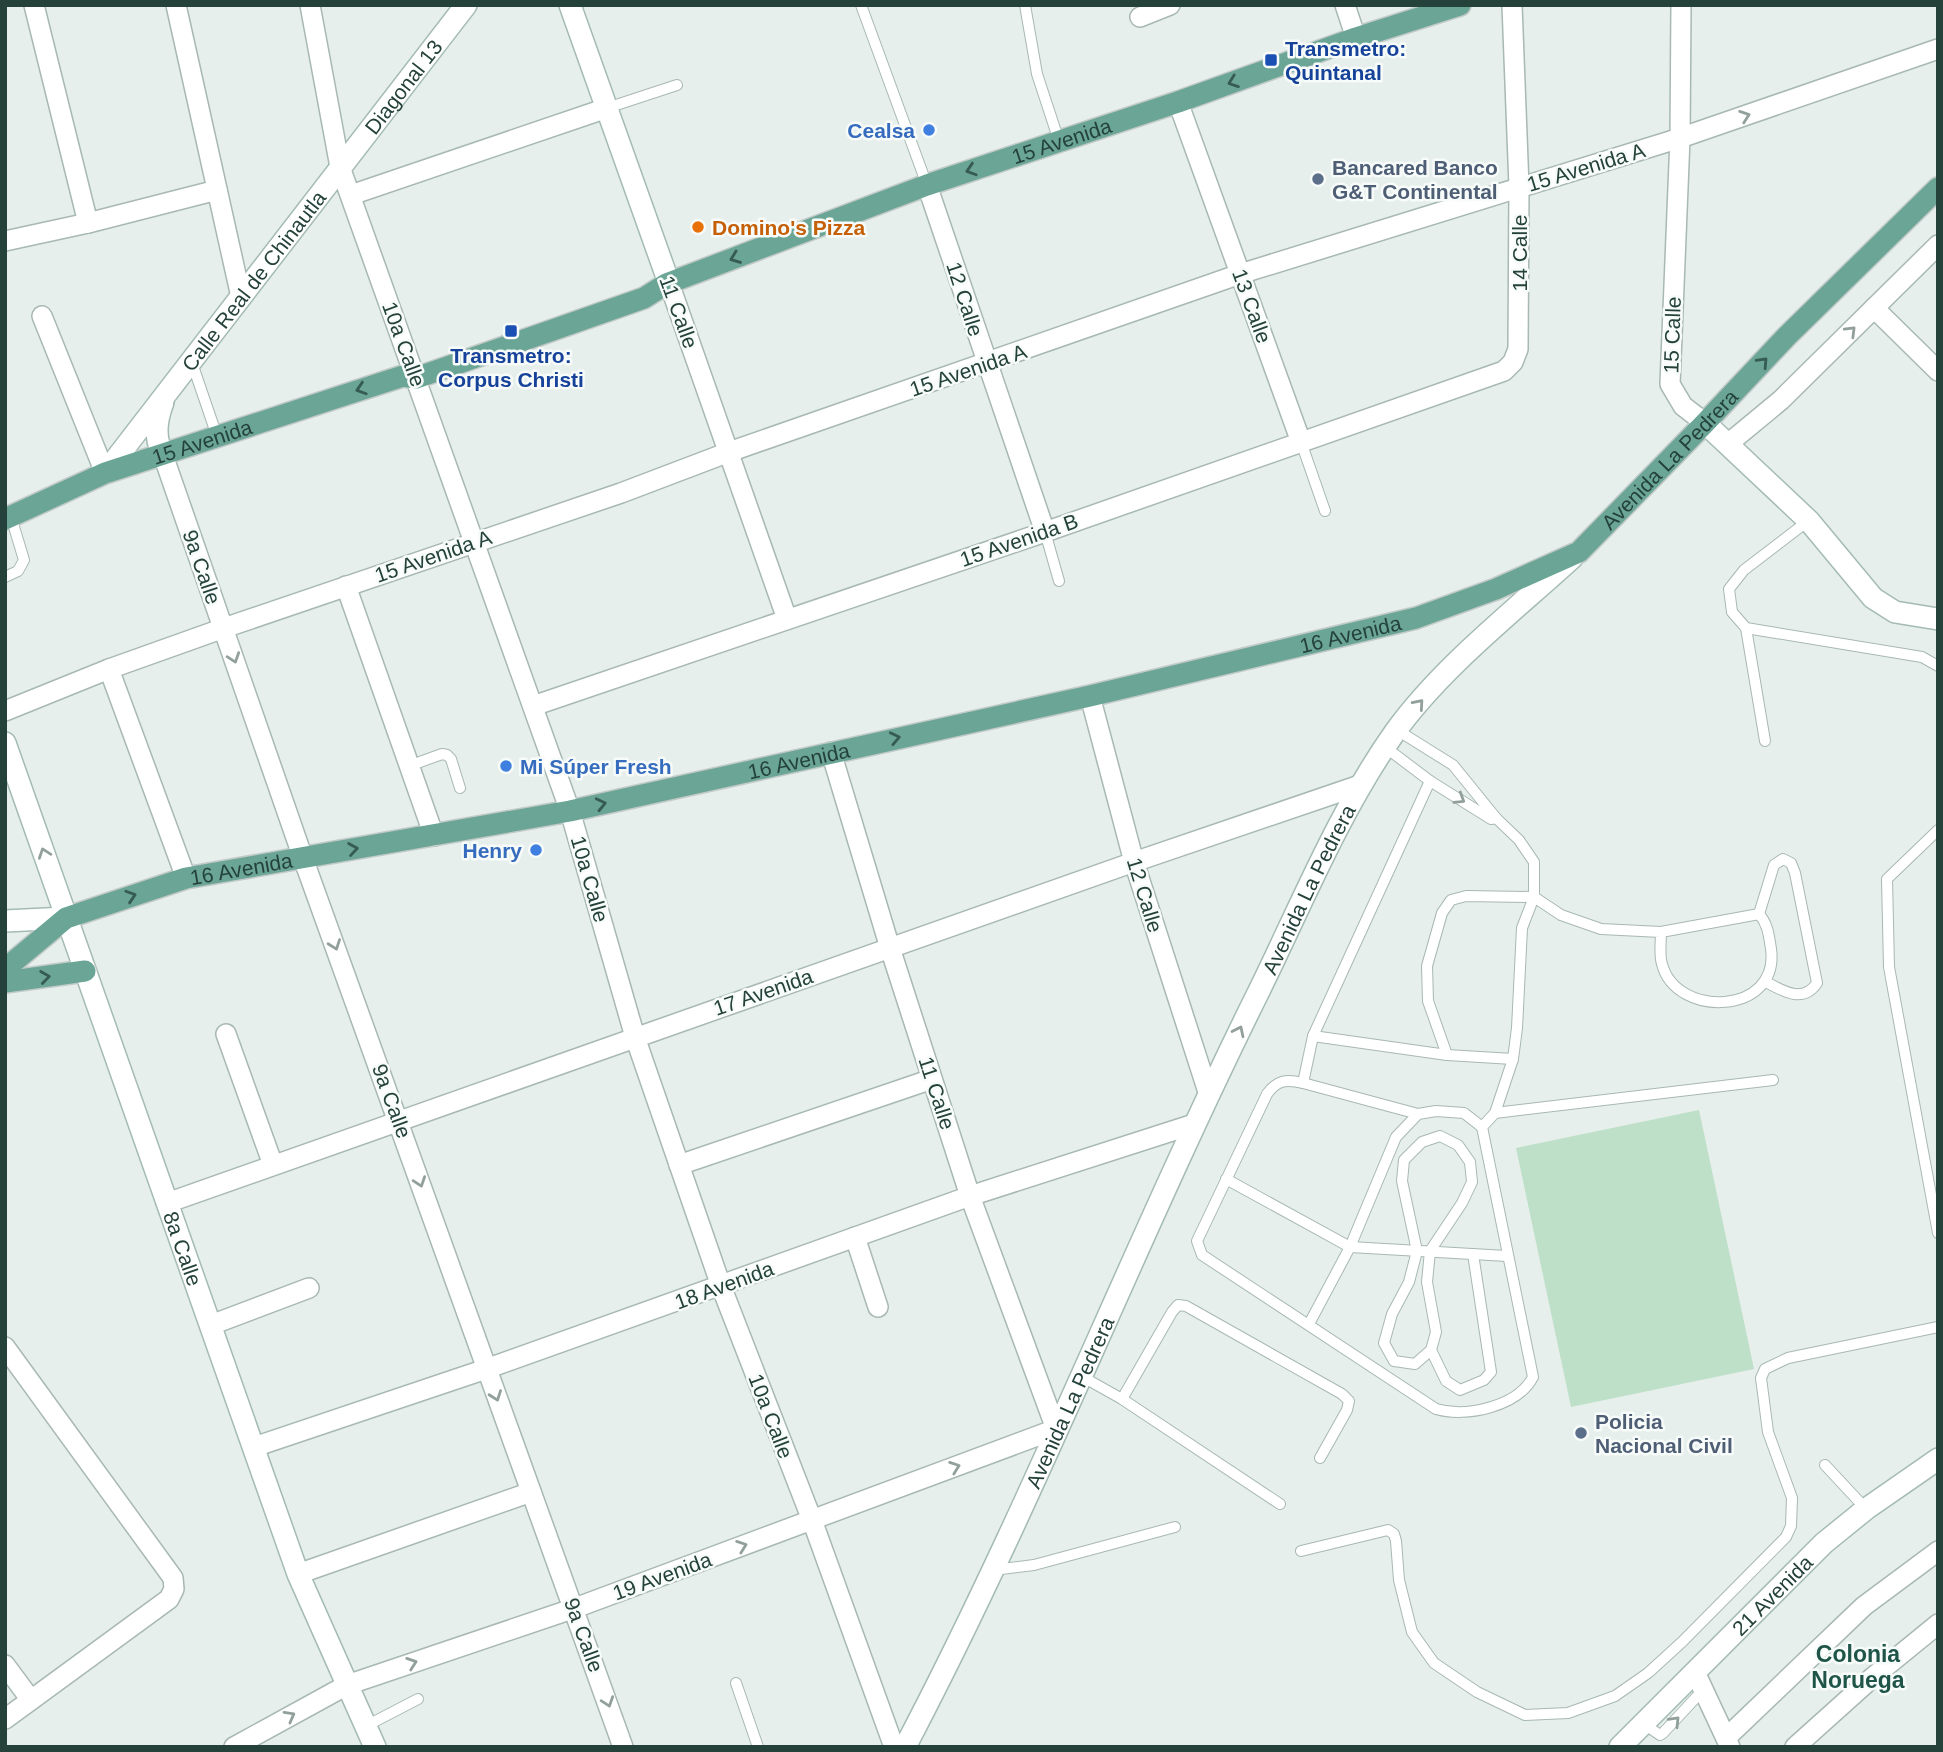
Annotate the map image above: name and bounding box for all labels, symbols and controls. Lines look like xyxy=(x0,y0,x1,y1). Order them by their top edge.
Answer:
street label: Diagonal 13 xyxy=(360,35,446,138)
place label: Transmetro: Quintanal xyxy=(1285,37,1406,84)
marker: Transmetro: Quintanal xyxy=(1263,52,1279,68)
one-way arrow xyxy=(1228,74,1240,88)
one-way arrow xyxy=(1738,110,1750,124)
street label: 15 Avenida xyxy=(1009,113,1114,168)
place label: Cealsa xyxy=(847,119,915,142)
marker: Cealsa xyxy=(921,122,937,138)
street label: 15 Avenida A xyxy=(1524,138,1648,196)
place label: Bancared Banco G&T Continental xyxy=(1332,156,1498,203)
one-way arrow xyxy=(966,162,978,177)
marker: Bancared Banco G&T Continental xyxy=(1310,171,1326,187)
street label: Calle Real de Chinautla xyxy=(177,186,330,375)
street label: 14 Calle xyxy=(1508,214,1531,292)
place label: Domino's Pizza xyxy=(712,216,866,239)
marker: Domino's Pizza xyxy=(690,219,706,235)
one-way arrow xyxy=(729,250,742,264)
street label: 12 Calle xyxy=(942,259,988,339)
street label: 13 Calle xyxy=(1228,266,1276,346)
street label: 11 Calle xyxy=(655,273,703,351)
street label: 15 Calle xyxy=(1659,296,1685,374)
street label: 10a Calle xyxy=(378,298,430,390)
marker: Transmetro: Corpus Christi xyxy=(503,323,519,339)
one-way arrow xyxy=(1843,326,1856,339)
street label: 15 Avenida A xyxy=(906,339,1030,401)
place label: Transmetro: Corpus Christi xyxy=(438,344,584,391)
one-way arrow xyxy=(1754,357,1767,370)
one-way arrow xyxy=(356,381,368,396)
street label: Avenida La Pedrera xyxy=(1596,384,1742,534)
street label: 15 Avenida xyxy=(149,414,255,468)
street label: 15 Avenida B xyxy=(957,509,1081,571)
street label: 15 Avenida A xyxy=(371,525,495,587)
street label: 9a Calle xyxy=(179,527,225,607)
street label: 16 Avenida xyxy=(1297,610,1404,657)
one-way arrow xyxy=(226,652,240,664)
one-way arrow xyxy=(1411,699,1423,712)
one-way arrow xyxy=(889,732,901,747)
street label: 16 Avenida xyxy=(746,738,852,783)
place label: Mi Súper Fresh xyxy=(520,755,672,778)
marker: Mi Súper Fresh xyxy=(498,758,514,774)
one-way arrow xyxy=(1452,790,1465,803)
one-way arrow xyxy=(595,798,607,812)
street label: Avenida La Pedrera xyxy=(1257,800,1360,978)
street label: 10a Calle xyxy=(567,833,613,925)
place label: Henry xyxy=(462,839,522,862)
one-way arrow xyxy=(347,842,359,857)
marker: Henry xyxy=(528,842,544,858)
one-way arrow xyxy=(38,848,52,860)
street label: 16 Avenida xyxy=(188,848,294,889)
street label: 12 Calle xyxy=(1123,855,1167,935)
one-way arrow xyxy=(125,890,137,905)
one-way arrow xyxy=(326,938,340,950)
street label: 17 Avenida xyxy=(710,964,816,1020)
one-way arrow xyxy=(39,969,51,984)
one-way arrow xyxy=(1230,1026,1244,1038)
street label: 11 Calle xyxy=(914,1054,960,1132)
street label: 9a Calle xyxy=(368,1061,416,1141)
one-way arrow xyxy=(412,1175,426,1187)
street label: 8a Calle xyxy=(160,1208,207,1289)
street label: 18 Avenida xyxy=(671,1256,777,1314)
street label: Avenida La Pedrera xyxy=(1021,1313,1118,1492)
street label: 10a Calle xyxy=(744,1370,798,1462)
one-way arrow xyxy=(488,1390,502,1402)
place label: Policia Nacional Civil xyxy=(1595,1410,1733,1457)
marker: Policia Nacional Civil xyxy=(1573,1425,1589,1441)
one-way arrow xyxy=(948,1461,960,1475)
one-way arrow xyxy=(735,1540,747,1554)
street label: 19 Avenida xyxy=(609,1547,715,1605)
street label: 21 Avenida xyxy=(1727,1550,1817,1640)
street label: 9a Calle xyxy=(560,1595,608,1675)
district label: Colonia Noruega xyxy=(1811,1641,1905,1693)
one-way arrow xyxy=(405,1657,417,1671)
one-way arrow xyxy=(600,1695,614,1708)
one-way arrow xyxy=(283,1711,296,1724)
one-way arrow xyxy=(1667,1716,1680,1729)

